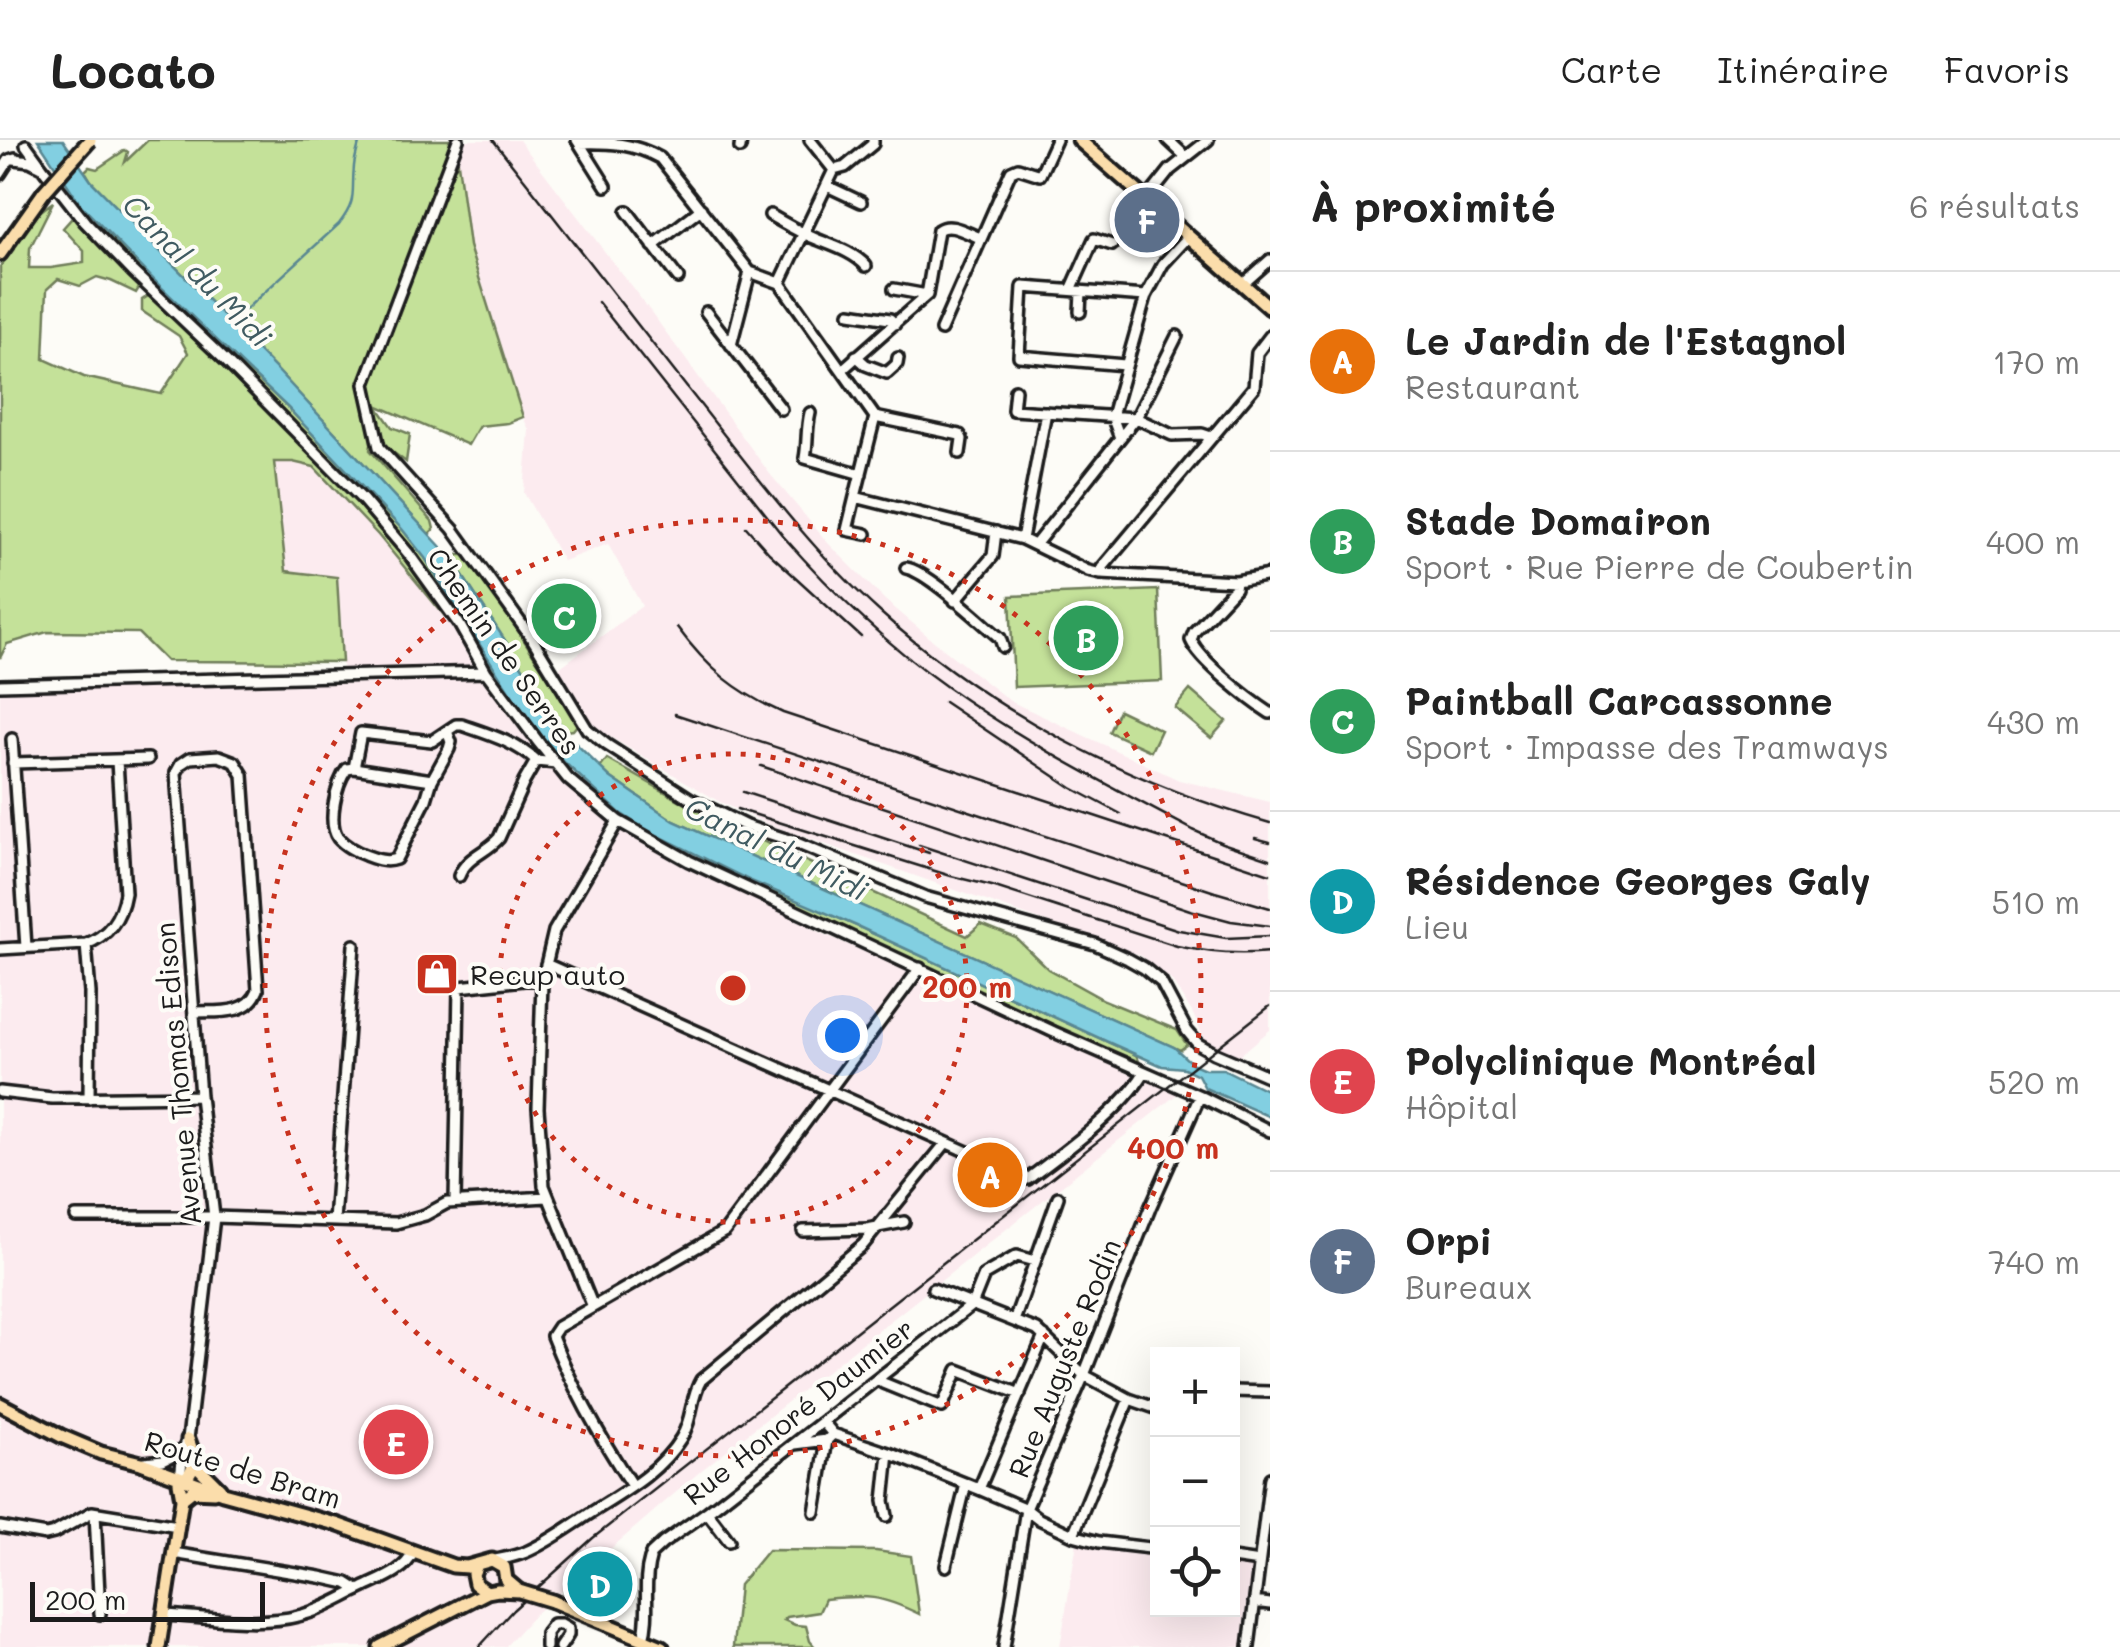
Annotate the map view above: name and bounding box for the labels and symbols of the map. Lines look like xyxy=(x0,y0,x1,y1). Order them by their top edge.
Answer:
pin: F xyxy=(1114,182,1180,258)
water label: Canal du Midi xyxy=(115,185,282,356)
street label: Chemin de Serres xyxy=(421,541,589,761)
pin: C xyxy=(532,578,596,654)
pin: B xyxy=(1054,600,1118,676)
water label: Canal du Midi xyxy=(679,786,876,910)
street label: Avenue Thomas Edison xyxy=(146,921,208,1227)
shop icon: Recup auto xyxy=(414,951,460,997)
place label: Recup auto xyxy=(470,956,625,992)
text: 200 m xyxy=(922,966,1012,1006)
centre of rings xyxy=(715,970,751,1006)
your location xyxy=(817,1010,868,1061)
text: 400 m xyxy=(1127,1127,1219,1167)
pin: A xyxy=(958,1138,1022,1212)
street label: Rue Auguste Rodin xyxy=(1000,1233,1128,1483)
street label: Rue Honoré Daumier xyxy=(675,1310,921,1512)
pin: E xyxy=(364,1404,428,1480)
street label: Route de Bram xyxy=(140,1422,346,1516)
pin: D xyxy=(568,1546,632,1622)
scale bar xyxy=(30,1577,265,1622)

